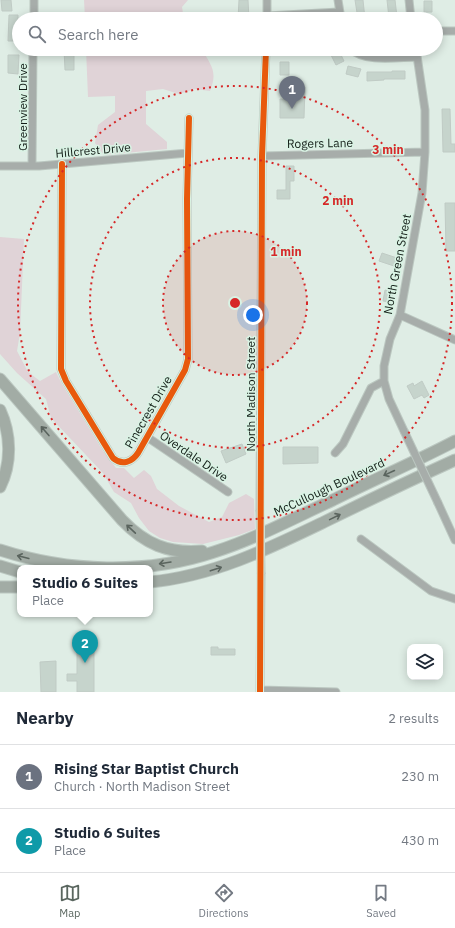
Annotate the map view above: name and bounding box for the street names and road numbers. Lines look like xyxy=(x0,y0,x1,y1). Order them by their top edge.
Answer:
street label: Greenview Drive xyxy=(15,63,30,151)
street label: Rogers Lane xyxy=(287,135,354,151)
street label: Hillcrest Drive xyxy=(55,139,132,161)
street label: North Green Street xyxy=(380,213,414,315)
street label: North Madison Street xyxy=(243,337,258,451)
street label: Pinecrest Drive xyxy=(121,373,175,451)
street label: Overdale Drive xyxy=(157,428,231,485)
street label: McCullough Boulevard xyxy=(271,455,387,519)

